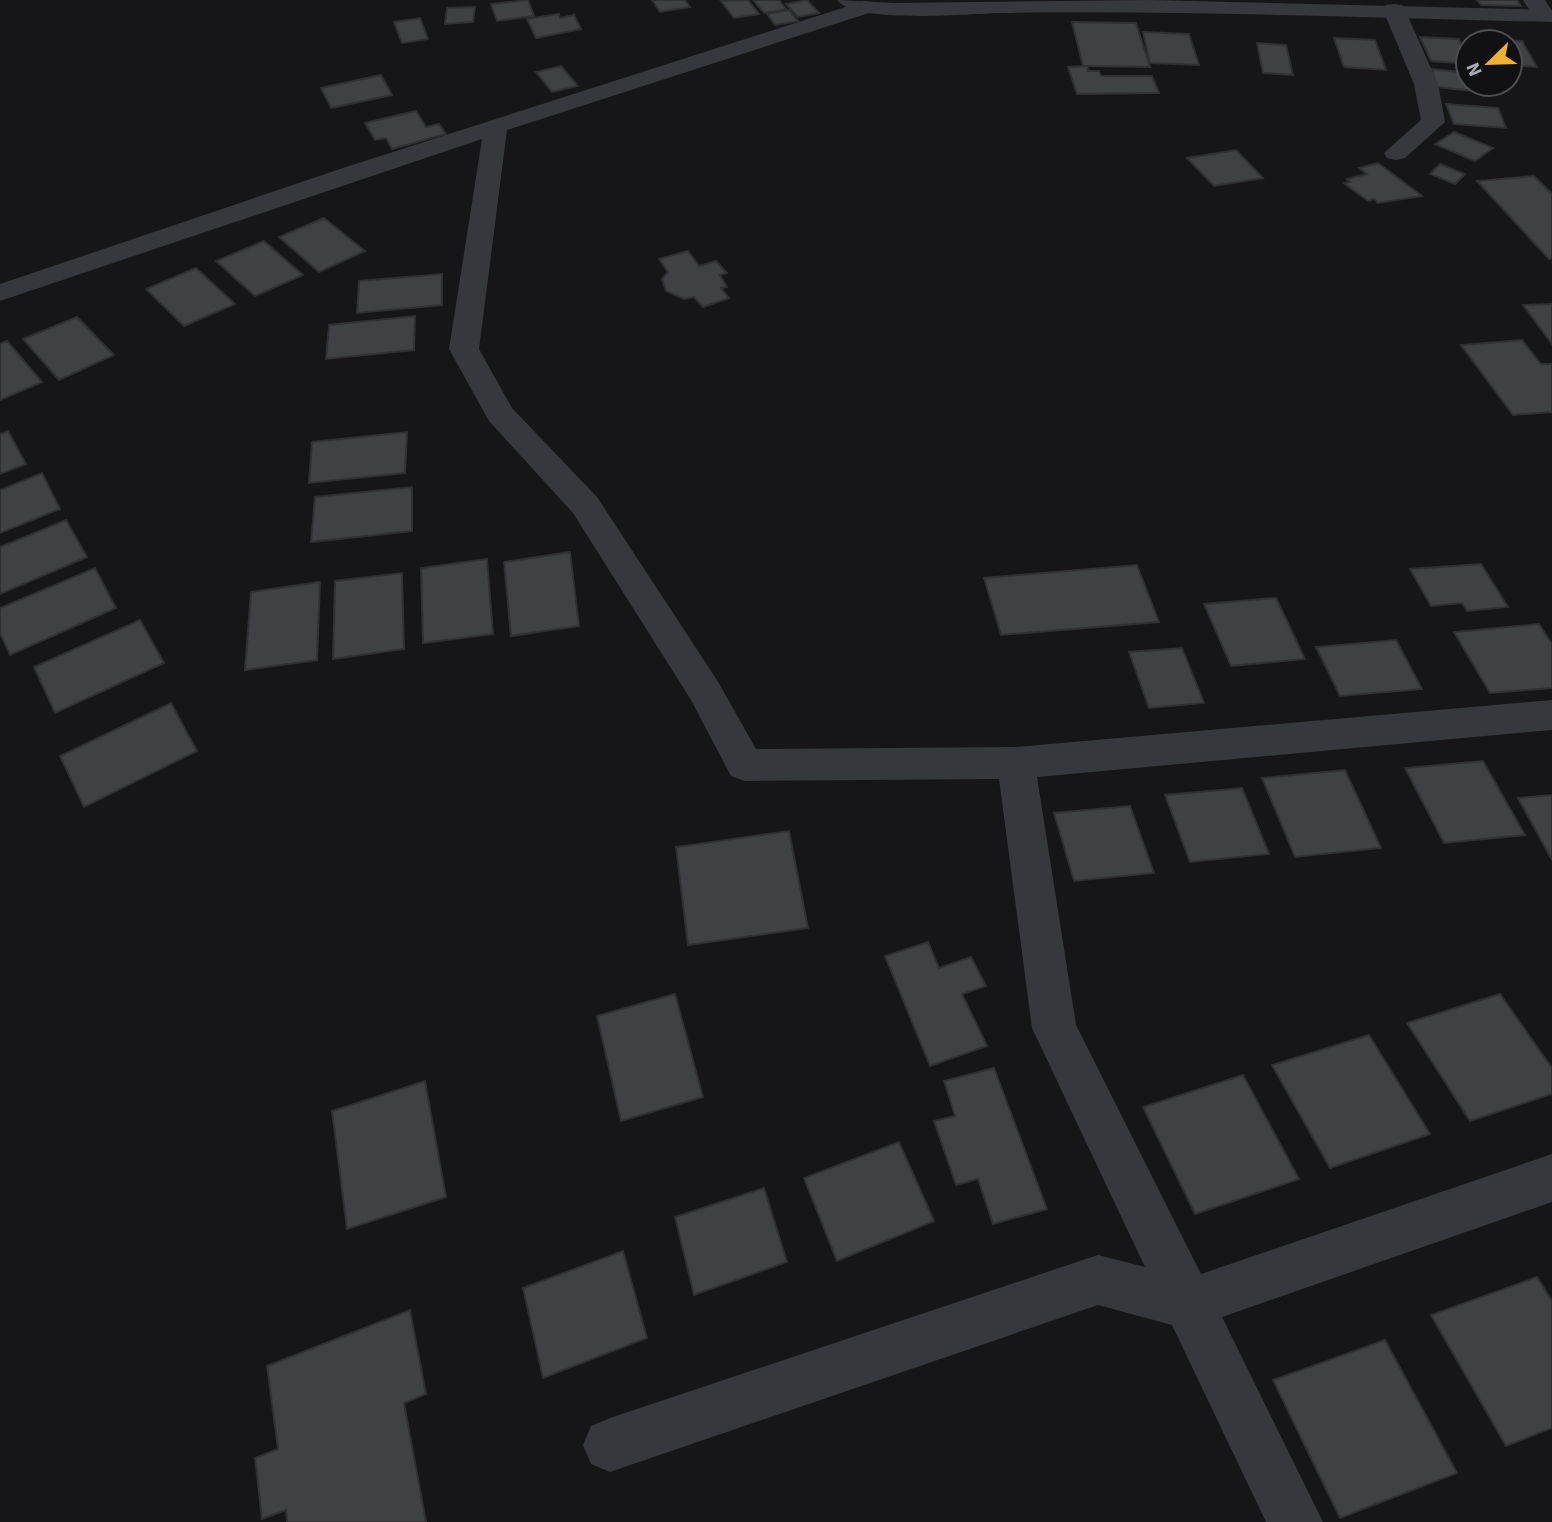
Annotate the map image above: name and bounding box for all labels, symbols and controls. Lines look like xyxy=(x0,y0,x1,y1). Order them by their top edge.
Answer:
north arrow xyxy=(1454,28,1524,98)
text: N xyxy=(1460,58,1490,80)

